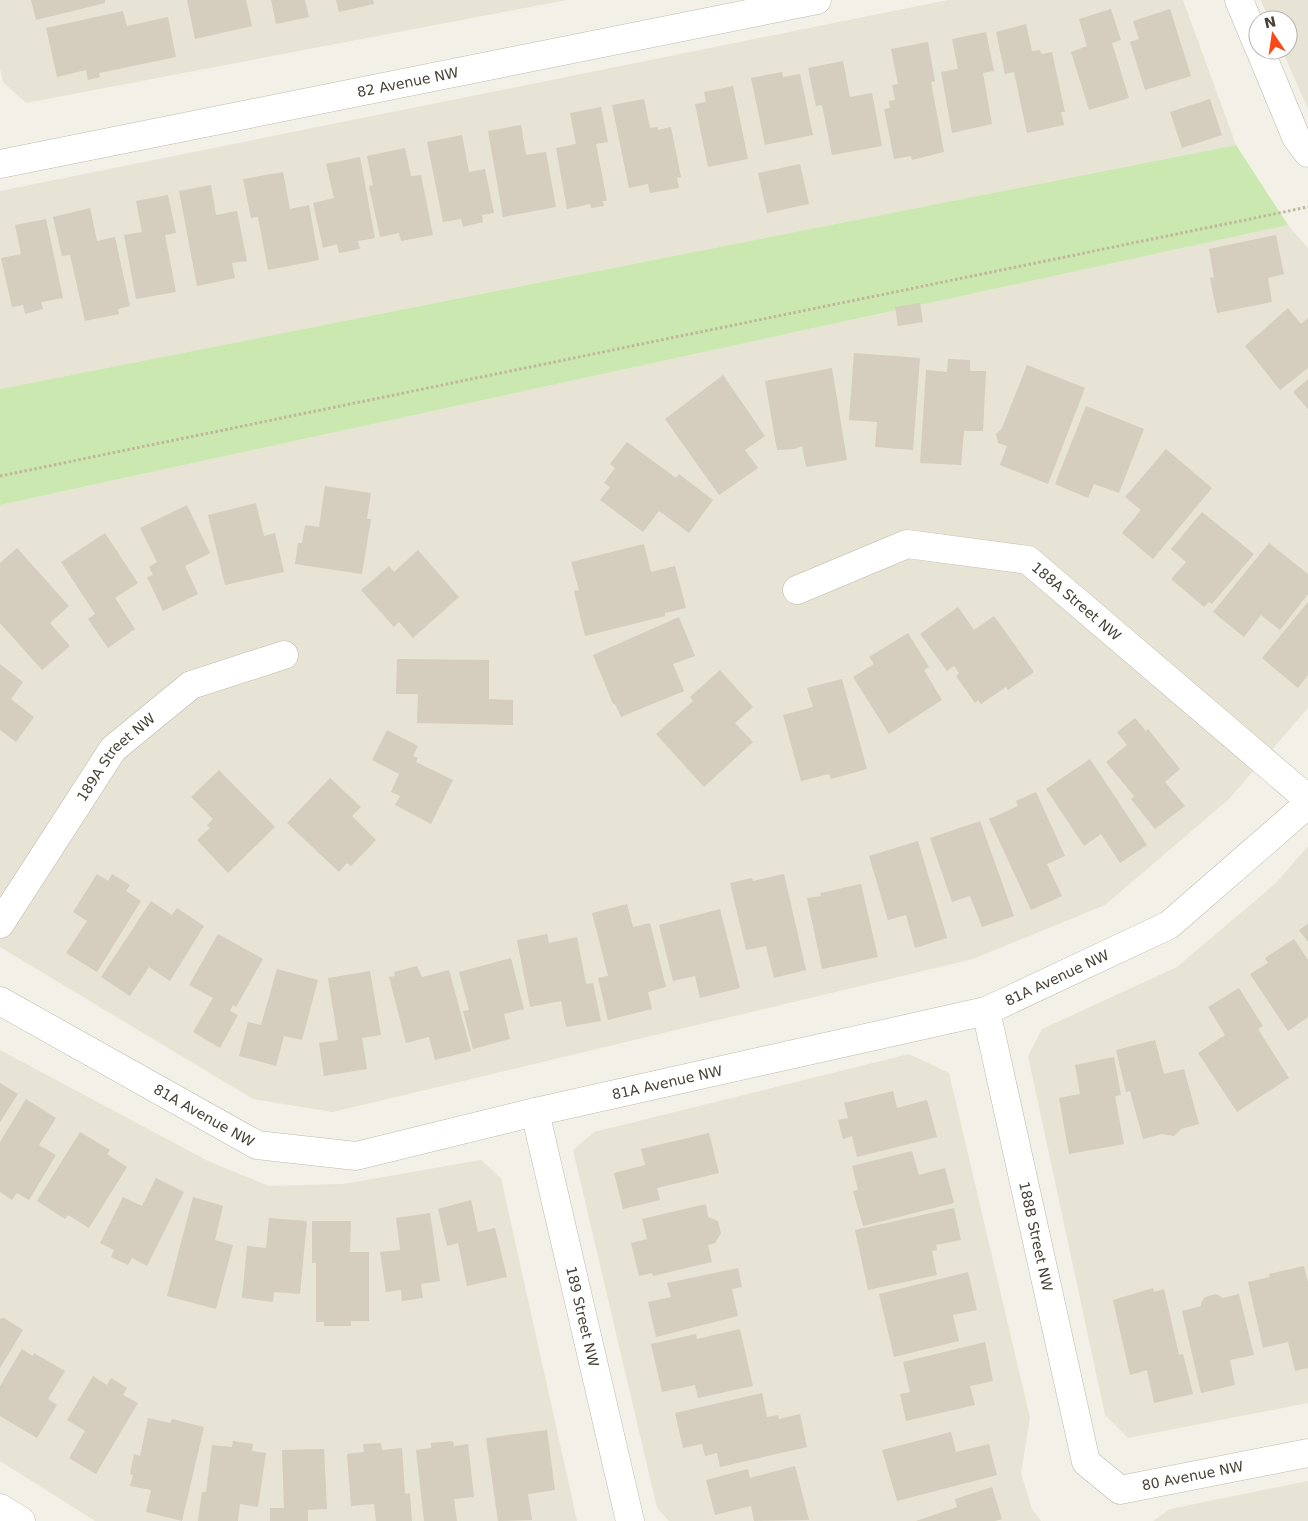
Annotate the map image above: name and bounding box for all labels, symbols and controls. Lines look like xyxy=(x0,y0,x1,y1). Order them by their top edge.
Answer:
north arrow xyxy=(1248,10,1298,60)
text: N xyxy=(1263,13,1278,31)
street label: 82 Avenue NW xyxy=(356,64,460,100)
street label: 188A Street NW xyxy=(1029,559,1124,644)
street label: 189A Street NW xyxy=(74,710,158,804)
street label: 81A Avenue NW xyxy=(1002,946,1111,1009)
street label: 81A Avenue NW xyxy=(610,1062,724,1103)
street label: 81A Avenue NW xyxy=(151,1081,257,1150)
street label: 188B Street NW xyxy=(1016,1180,1056,1293)
street label: 189 Street NW xyxy=(563,1265,602,1368)
street label: 80 Avenue NW xyxy=(1140,1458,1245,1494)

